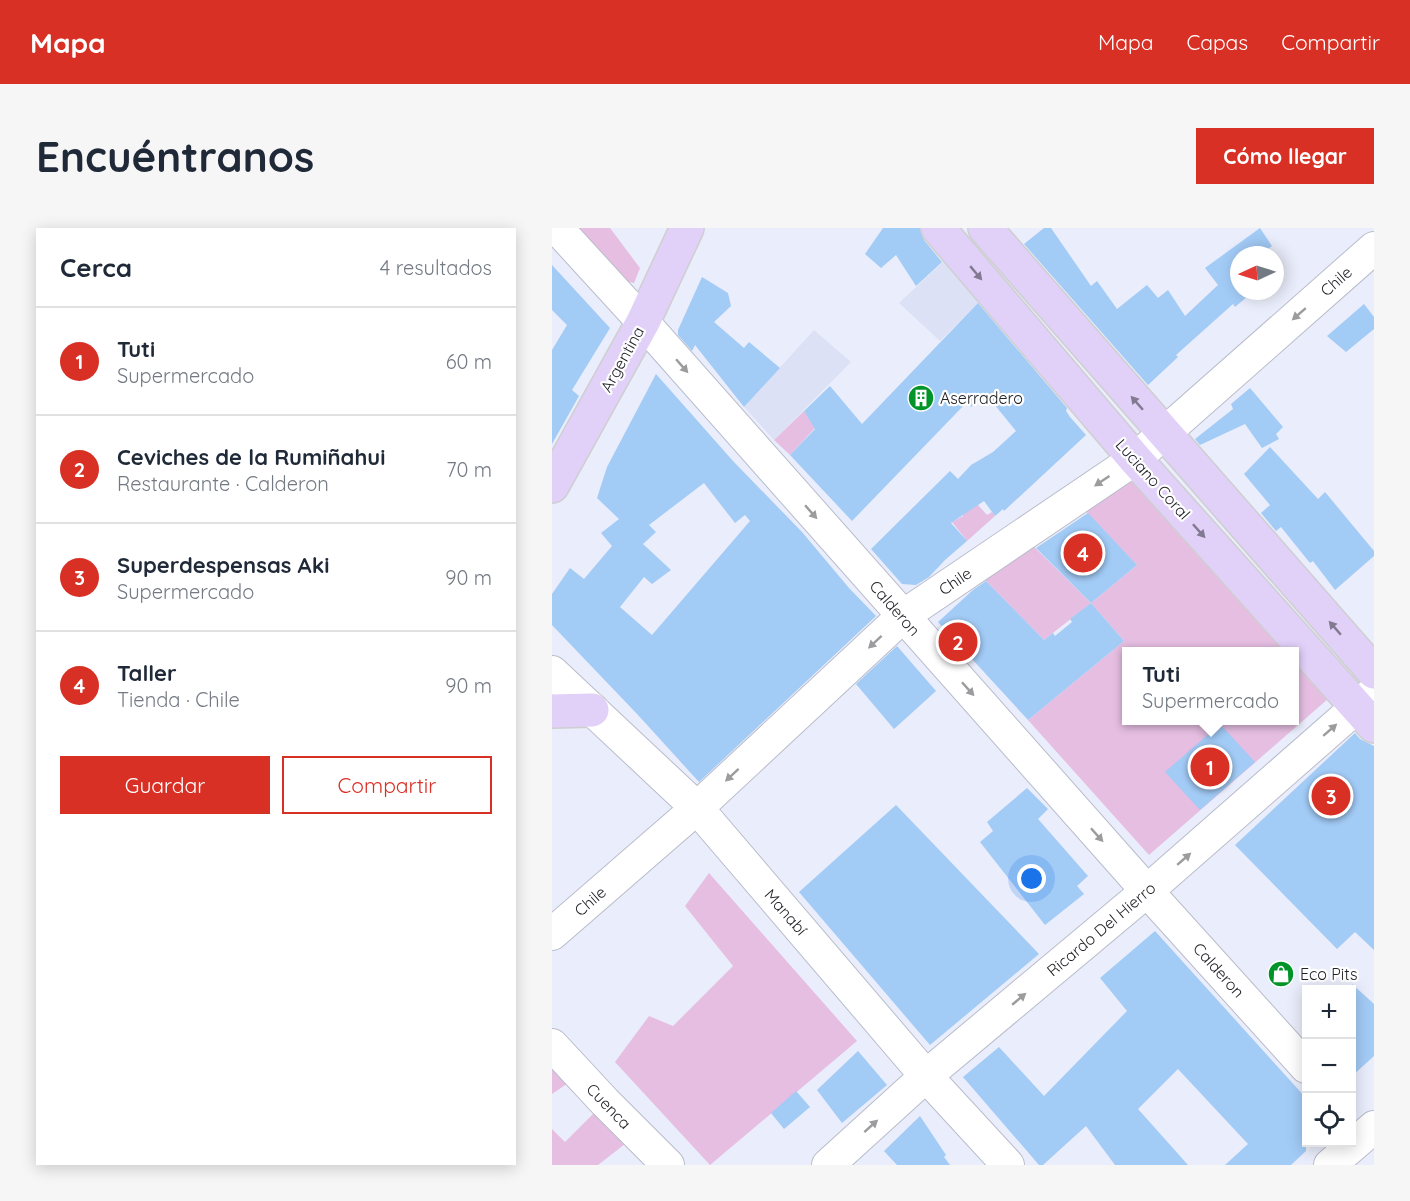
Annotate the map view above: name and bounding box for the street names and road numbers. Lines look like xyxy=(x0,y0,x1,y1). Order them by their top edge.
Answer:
street label: Chile xyxy=(1316,262,1356,300)
street label: Argentina xyxy=(596,323,648,395)
street label: Luciano Coral xyxy=(1112,434,1194,524)
street label: Chile xyxy=(935,563,975,599)
street label: Calderon xyxy=(865,576,925,640)
street label: Ricardo Del Hierro xyxy=(1042,878,1160,980)
street label: Chile xyxy=(570,882,610,920)
street label: Manabí xyxy=(760,885,812,940)
street label: Calderon xyxy=(1189,938,1249,1002)
street label: Cuenca xyxy=(582,1079,636,1133)

